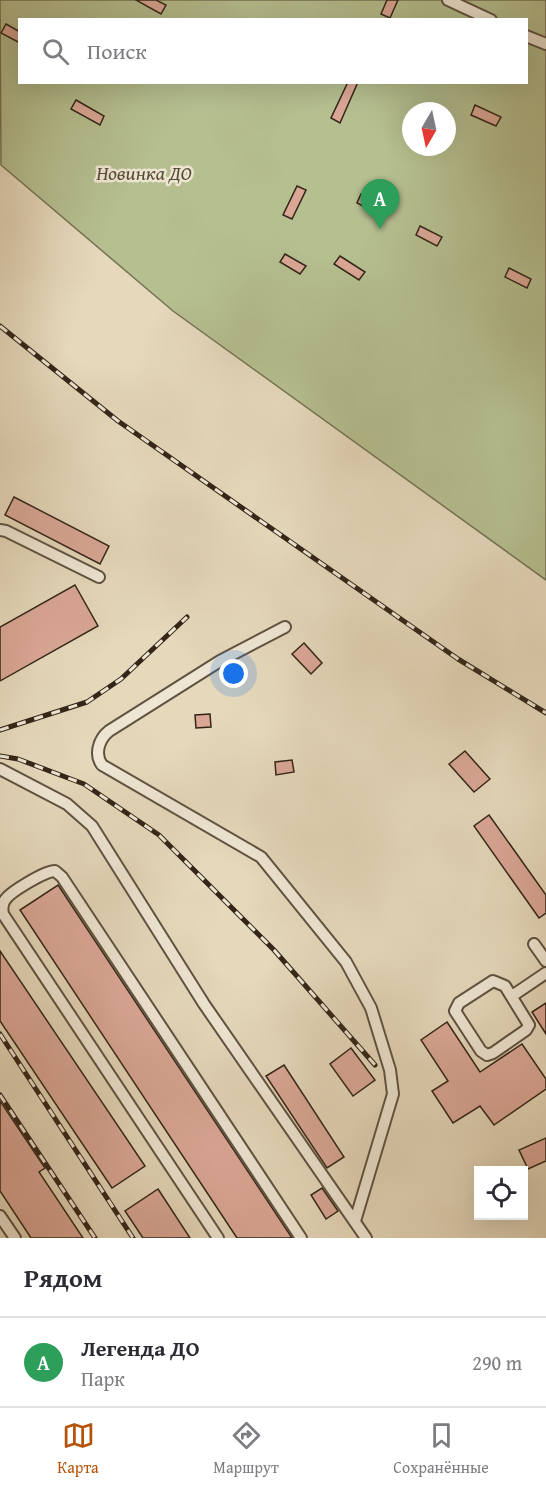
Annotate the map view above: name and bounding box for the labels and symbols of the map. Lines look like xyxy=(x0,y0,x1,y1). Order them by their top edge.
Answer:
north arrow xyxy=(402,102,456,156)
park label: Новинка ДО xyxy=(96,158,192,187)
pin: A xyxy=(360,180,400,229)
your location xyxy=(219,659,248,688)

